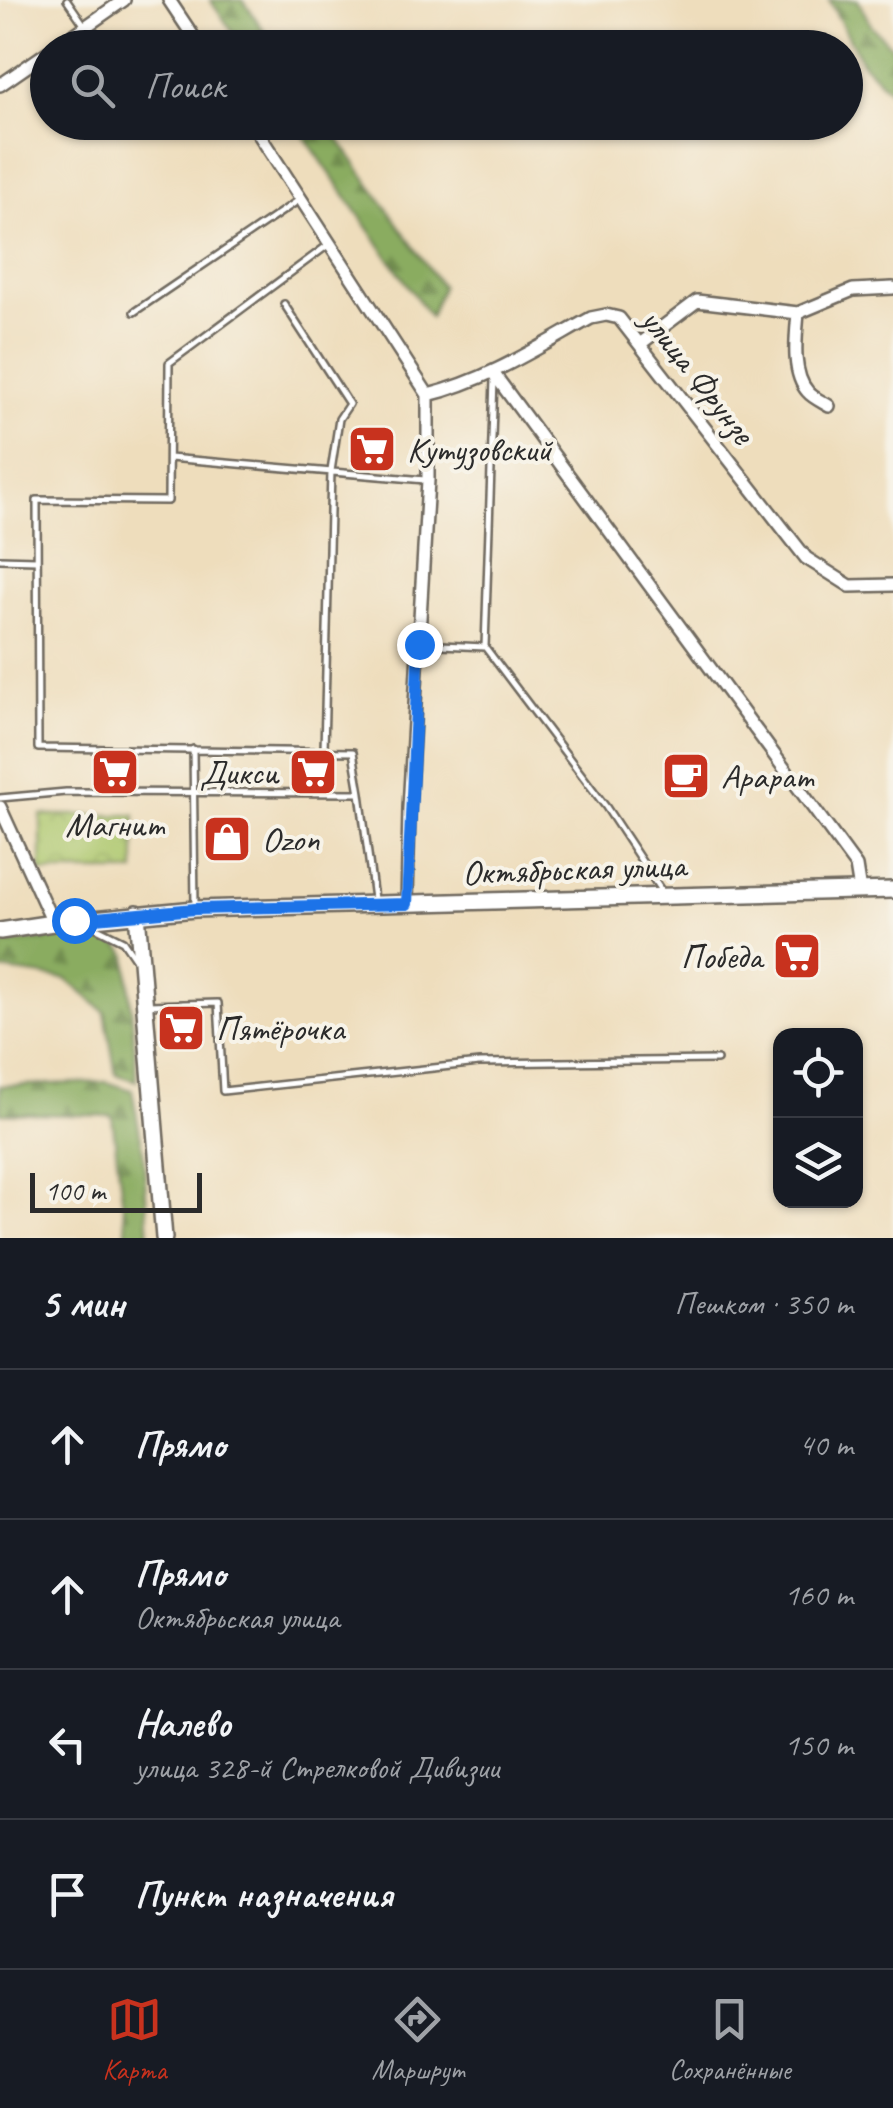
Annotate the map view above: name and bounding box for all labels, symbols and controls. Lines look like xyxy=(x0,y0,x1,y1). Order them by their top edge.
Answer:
search box xyxy=(30,30,863,140)
icon: search xyxy=(65,58,120,113)
text: Поиск xyxy=(145,62,225,109)
street label: улица Фрунзе xyxy=(630,297,767,455)
supermarket icon: Кутузовский xyxy=(346,423,398,475)
place label: Кутузовский xyxy=(407,427,554,472)
route end xyxy=(397,622,443,668)
supermarket icon: Магнит xyxy=(89,746,141,798)
supermarket icon: Дикси xyxy=(287,746,339,798)
place label: Дикси xyxy=(200,750,280,795)
cafe icon: Арарат xyxy=(660,750,712,802)
place label: Арарат xyxy=(721,754,815,799)
place label: Магнит xyxy=(65,802,166,847)
shop icon: Ozon xyxy=(201,813,253,865)
place label: Ozon xyxy=(262,817,320,862)
street label: Октябрьская улица xyxy=(461,843,689,895)
route start xyxy=(52,898,98,944)
supermarket icon: Победа xyxy=(771,930,823,982)
place label: Победа xyxy=(681,934,765,979)
supermarket icon: Пятёрочка xyxy=(155,1002,207,1054)
place label: Пятёрочка xyxy=(216,1006,346,1051)
map controls xyxy=(773,1028,863,1208)
button: locate xyxy=(773,1028,863,1118)
button: layers xyxy=(773,1118,863,1208)
scale bar xyxy=(30,1168,202,1212)
text: 100 m xyxy=(45,1173,105,1208)
text: 5 мин xyxy=(40,1277,125,1330)
text: Пешком · 350 m xyxy=(674,1283,853,1324)
icon: ahead xyxy=(40,1417,95,1472)
text: Прямо xyxy=(135,1421,225,1468)
text: 40 m xyxy=(799,1424,853,1465)
text: Прямо xyxy=(135,1550,225,1597)
icon: ahead xyxy=(40,1567,95,1622)
text: 160 m xyxy=(784,1574,853,1615)
text: Октябрьская улица xyxy=(135,1597,339,1638)
text: Налево xyxy=(135,1700,231,1747)
icon: left xyxy=(40,1717,95,1772)
text: 150 m xyxy=(784,1724,853,1765)
text: улица 328-й Стрелковой Дивизии xyxy=(135,1747,499,1788)
icon: arrive xyxy=(40,1867,95,1922)
text: Пункт назначения xyxy=(135,1871,392,1918)
tab: Карта xyxy=(103,1992,167,2087)
tab: Маршрут xyxy=(372,1992,464,2087)
tab: Сохранённые xyxy=(669,1992,791,2087)

